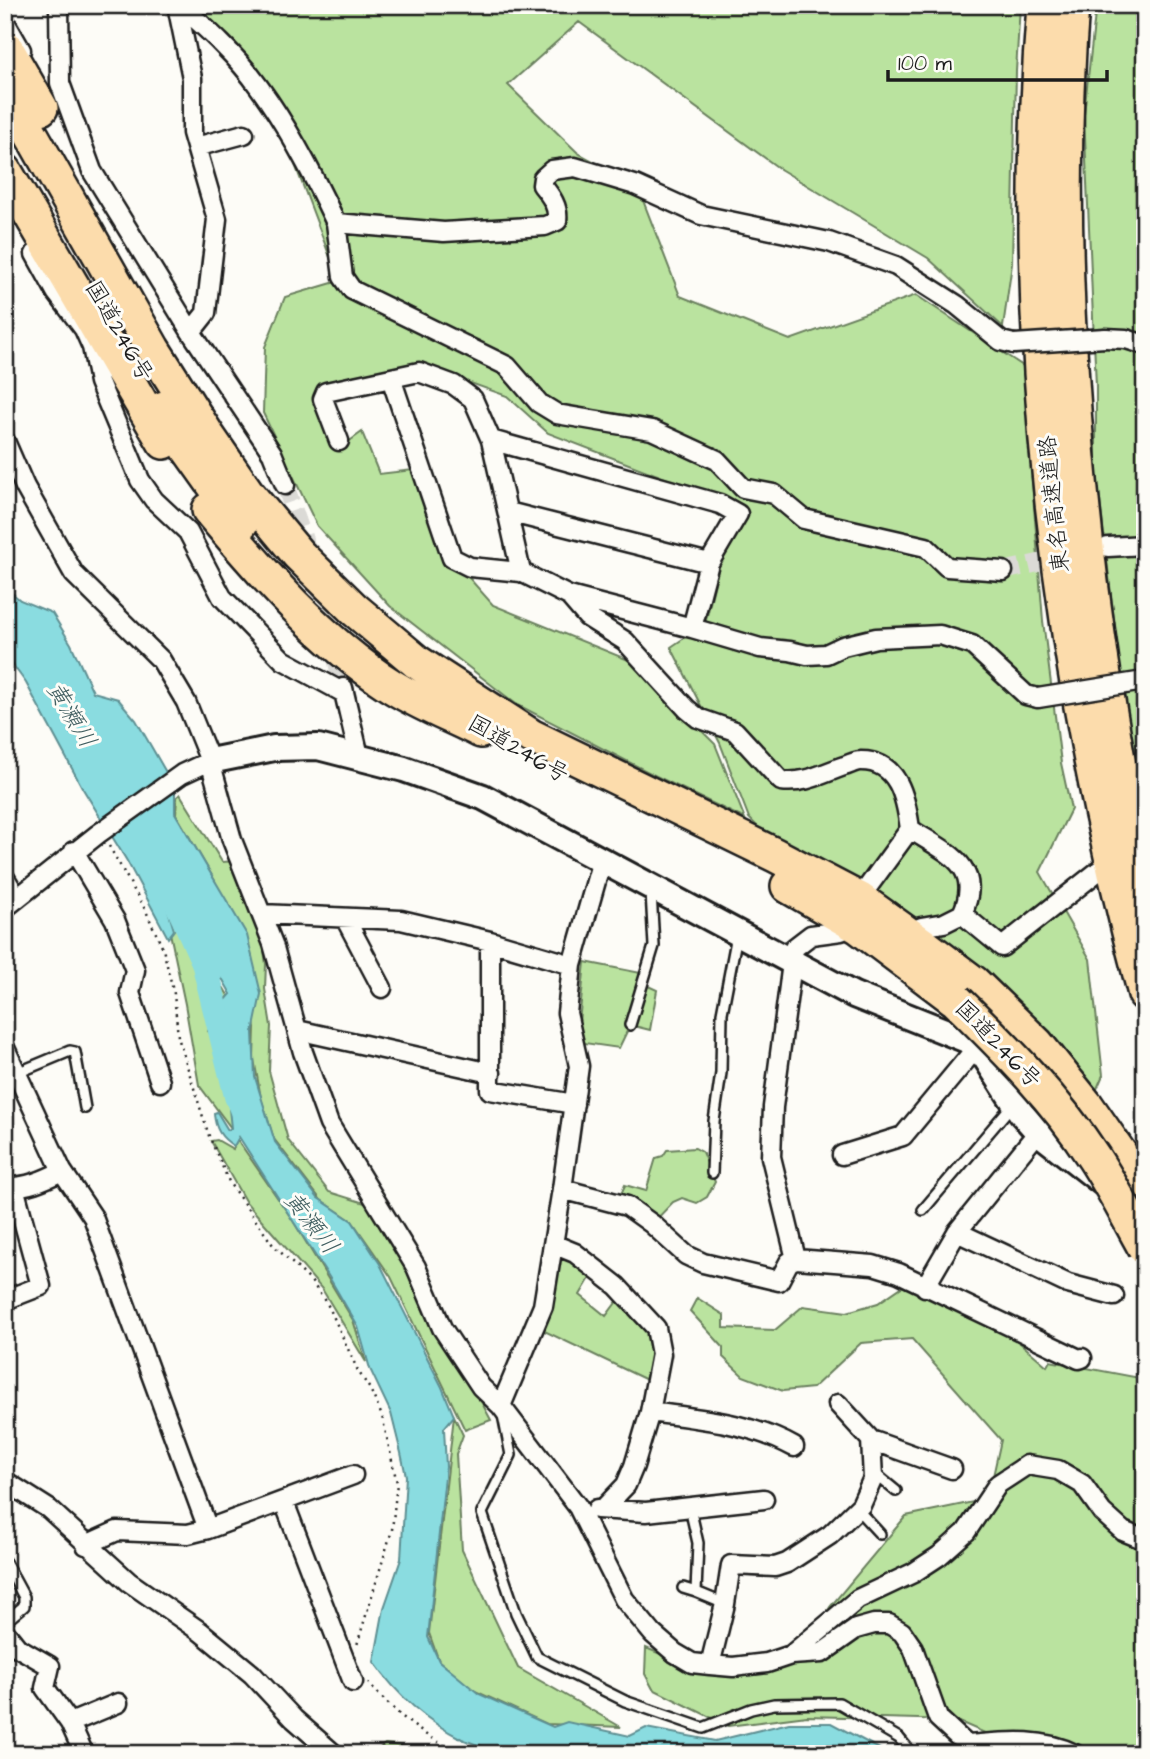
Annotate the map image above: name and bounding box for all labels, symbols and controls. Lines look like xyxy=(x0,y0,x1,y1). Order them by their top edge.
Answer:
scale bar xyxy=(888,38,1106,82)
text: 100 m xyxy=(898,49,953,78)
street label: 国道246号 xyxy=(77,274,161,388)
street label: 東名高速道路 xyxy=(1031,434,1077,574)
water label: 黄瀬川 xyxy=(38,675,104,755)
street label: 国道246号 xyxy=(461,707,575,791)
street label: 国道246号 xyxy=(948,993,1048,1095)
water label: 黄瀬川 xyxy=(275,1184,347,1262)

